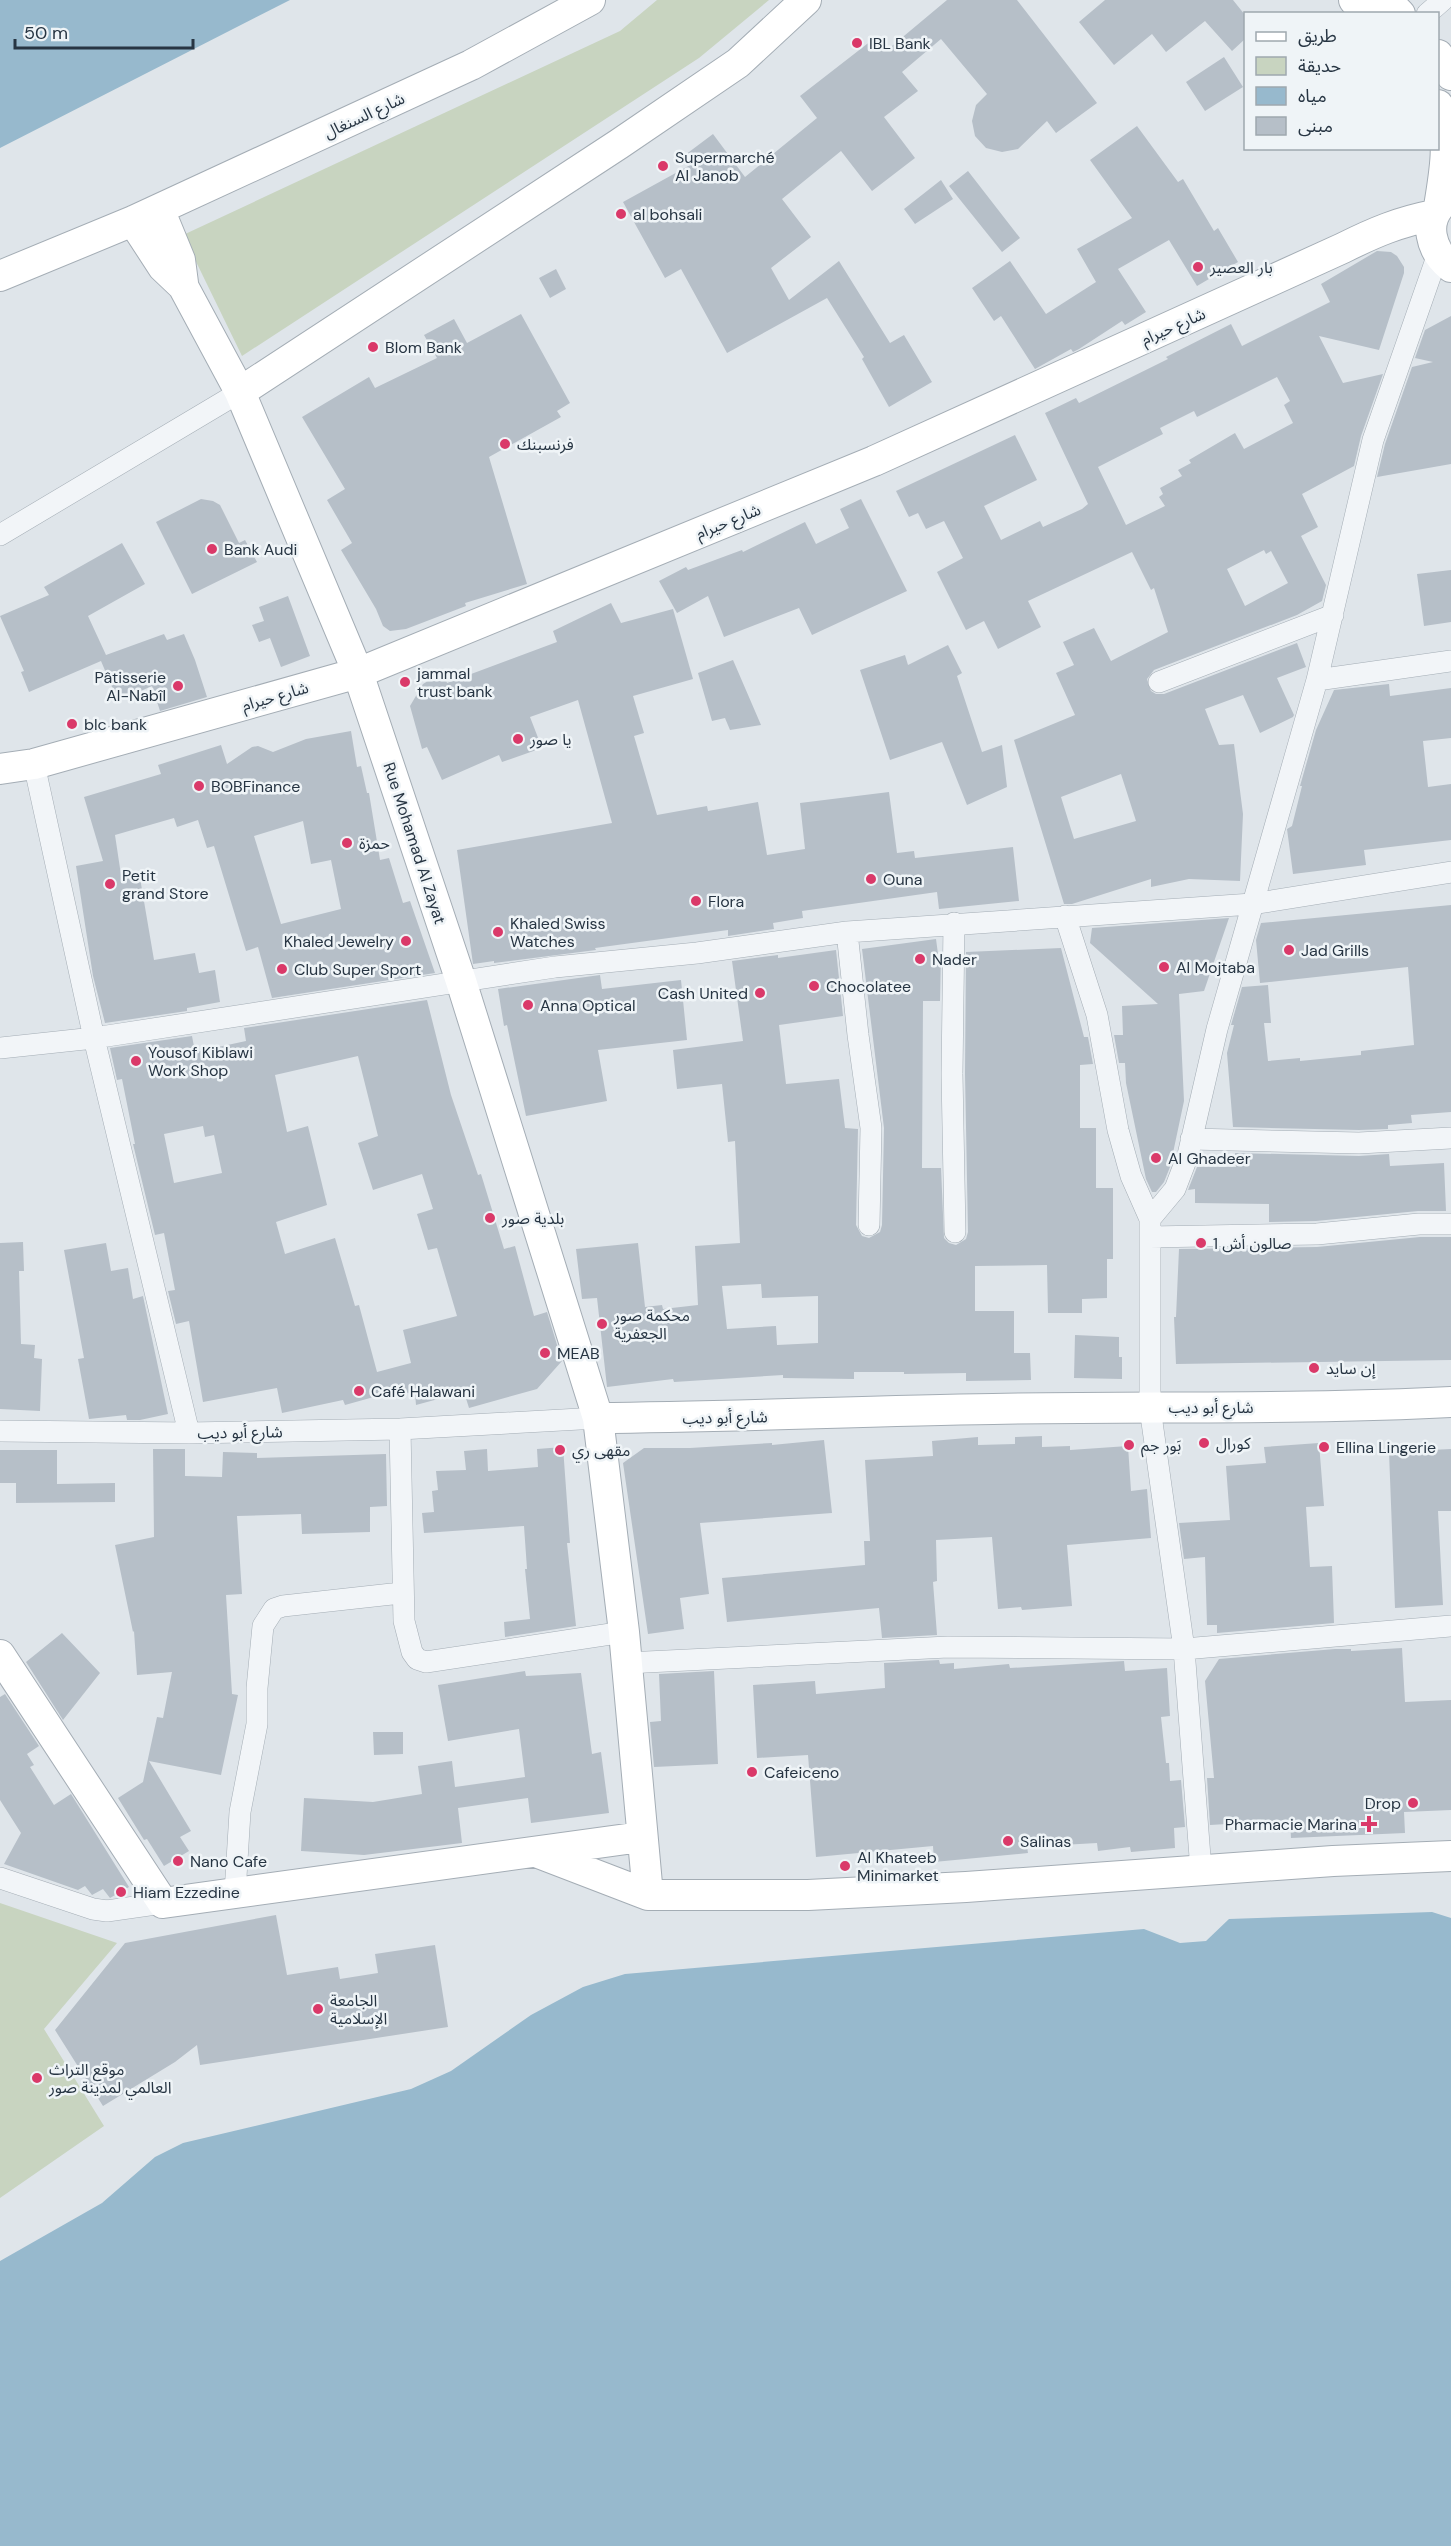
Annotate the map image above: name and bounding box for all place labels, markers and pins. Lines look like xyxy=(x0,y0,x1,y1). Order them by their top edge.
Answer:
place label: IBL Bank xyxy=(869,33,931,54)
marker: IBL Bank xyxy=(850,36,864,50)
place label: Supermarché Al Janob xyxy=(675,147,775,186)
marker: Supermarché Al Janob xyxy=(656,159,670,173)
place label: al bohsali xyxy=(633,204,702,225)
marker: al bohsali xyxy=(614,207,628,221)
place label: بار العصير xyxy=(1209,257,1273,278)
marker: بار العصير xyxy=(1191,260,1205,274)
place label: Blom Bank xyxy=(385,337,462,358)
marker: Blom Bank xyxy=(366,340,380,354)
place label: فرنسبنك xyxy=(517,434,574,455)
marker: فرنسبنك xyxy=(498,437,512,451)
place label: Bank Audi xyxy=(224,539,297,560)
marker: Bank Audi xyxy=(205,542,219,556)
place label: jammal trust bank xyxy=(416,663,493,702)
place label: Pâtisserie Al-Nabîl xyxy=(94,667,166,706)
marker: jammal trust bank xyxy=(398,675,412,689)
marker: Pâtisserie Al-Nabîl xyxy=(171,679,185,693)
place label: blc bank xyxy=(84,714,147,735)
marker: blc bank xyxy=(65,717,79,731)
place label: يا صور xyxy=(529,729,572,750)
marker: يا صور xyxy=(511,732,525,746)
place label: BOBFinance xyxy=(211,776,300,797)
marker: BOBFinance xyxy=(192,779,206,793)
place label: حمزة xyxy=(359,833,390,854)
marker: حمزة xyxy=(340,836,354,850)
place label: Petit grand Store xyxy=(122,865,209,904)
place label: Ouna xyxy=(883,869,922,890)
marker: Ouna xyxy=(864,872,878,886)
marker: Petit grand Store xyxy=(103,877,117,891)
place label: Flora xyxy=(708,891,744,912)
marker: Flora xyxy=(689,894,703,908)
place label: Khaled Swiss Watches xyxy=(510,913,606,952)
marker: Khaled Swiss Watches xyxy=(491,925,505,939)
place label: Khaled Jewelry xyxy=(284,931,394,952)
marker: Khaled Jewelry xyxy=(399,934,413,948)
place label: Jad Grills xyxy=(1301,940,1369,961)
marker: Jad Grills xyxy=(1282,943,1296,957)
place label: Nader xyxy=(932,949,977,970)
marker: Nader xyxy=(913,952,927,966)
place label: Al Mojtaba xyxy=(1176,957,1255,978)
place label: Club Super Sport xyxy=(294,959,421,980)
marker: Al Mojtaba xyxy=(1157,960,1171,974)
marker: Club Super Sport xyxy=(275,962,289,976)
place label: Chocolatee xyxy=(826,976,911,997)
marker: Chocolatee xyxy=(807,979,821,993)
place label: Cash United xyxy=(658,983,748,1004)
marker: Cash United xyxy=(753,986,767,1000)
place label: Anna Optical xyxy=(540,995,636,1016)
marker: Anna Optical xyxy=(521,998,535,1012)
place label: Yousof Kiblawi Work Shop xyxy=(148,1042,253,1081)
marker: Yousof Kiblawi Work Shop xyxy=(129,1054,143,1068)
place label: Al Ghadeer xyxy=(1168,1148,1251,1169)
marker: Al Ghadeer xyxy=(1149,1151,1163,1165)
place label: بلدية صور xyxy=(501,1208,564,1229)
marker: بلدية صور xyxy=(483,1211,497,1225)
place label: صالون أش 1 xyxy=(1213,1233,1291,1254)
marker: صالون أش 1 xyxy=(1194,1236,1208,1250)
place label: محكمة صور الجعفرية xyxy=(613,1305,690,1344)
marker: محكمة صور الجعفرية xyxy=(595,1317,609,1331)
place label: MEAB xyxy=(557,1343,600,1364)
marker: MEAB xyxy=(538,1346,552,1360)
place label: إن سايد xyxy=(1326,1358,1376,1379)
marker: إن سايد xyxy=(1307,1361,1321,1375)
place label: Café Halawani xyxy=(371,1381,475,1402)
marker: Café Halawani xyxy=(352,1384,366,1398)
place label: كورال xyxy=(1216,1433,1251,1454)
place label: بَور جم xyxy=(1141,1435,1182,1458)
marker: كورال xyxy=(1197,1436,1211,1450)
place label: Ellina Lingerie xyxy=(1336,1437,1436,1458)
marker: بَور جم xyxy=(1122,1438,1136,1452)
place label: مقهى ري xyxy=(572,1440,631,1463)
marker: Ellina Lingerie xyxy=(1317,1440,1331,1454)
marker: مقهى ري xyxy=(553,1443,567,1457)
place label: Cafeiceno xyxy=(764,1762,839,1783)
marker: Cafeiceno xyxy=(745,1765,759,1779)
place label: Drop xyxy=(1365,1793,1401,1814)
marker: Drop xyxy=(1406,1796,1420,1810)
place label: Pharmacie Marina xyxy=(1225,1814,1357,1835)
marker: Pharmacie Marina xyxy=(1362,1817,1376,1831)
place label: Salinas xyxy=(1020,1831,1071,1852)
marker: Salinas xyxy=(1001,1834,1015,1848)
place label: Al Khateeb Minimarket xyxy=(857,1847,939,1886)
place label: Nano Cafe xyxy=(190,1851,267,1872)
marker: Nano Cafe xyxy=(171,1854,185,1868)
marker: Al Khateeb Minimarket xyxy=(838,1859,852,1873)
place label: Hiam Ezzedine xyxy=(133,1882,240,1903)
marker: Hiam Ezzedine xyxy=(114,1885,128,1899)
place label: الجامعة الإسلامية xyxy=(330,1990,387,2029)
marker: الجامعة الإسلامية xyxy=(311,2002,325,2016)
place label: موقع التراث العالمي لمدينة صور xyxy=(48,2059,172,2100)
marker: موقع التراث العالمي لمدينة صور xyxy=(30,2071,44,2085)

